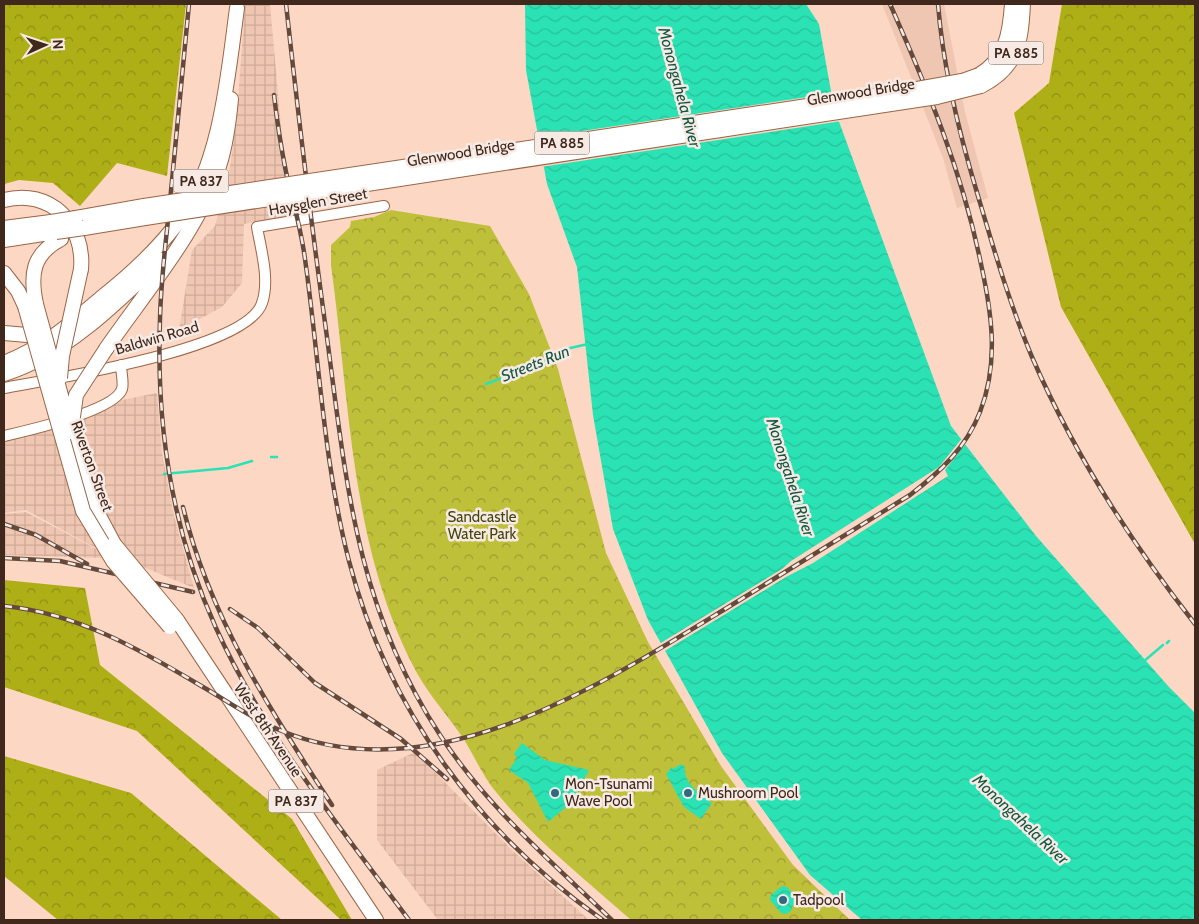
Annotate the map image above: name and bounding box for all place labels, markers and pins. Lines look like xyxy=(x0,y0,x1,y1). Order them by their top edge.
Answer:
place label: Mon-Tsunami Wave Pool xyxy=(565,775,653,810)
place label: Mushroom Pool xyxy=(698,784,799,802)
marker: Mon-Tsunami Wave Pool xyxy=(549,787,561,799)
marker: Mushroom Pool xyxy=(682,787,694,799)
place label: Tadpool xyxy=(793,891,844,909)
marker: Tadpool xyxy=(777,894,789,906)

